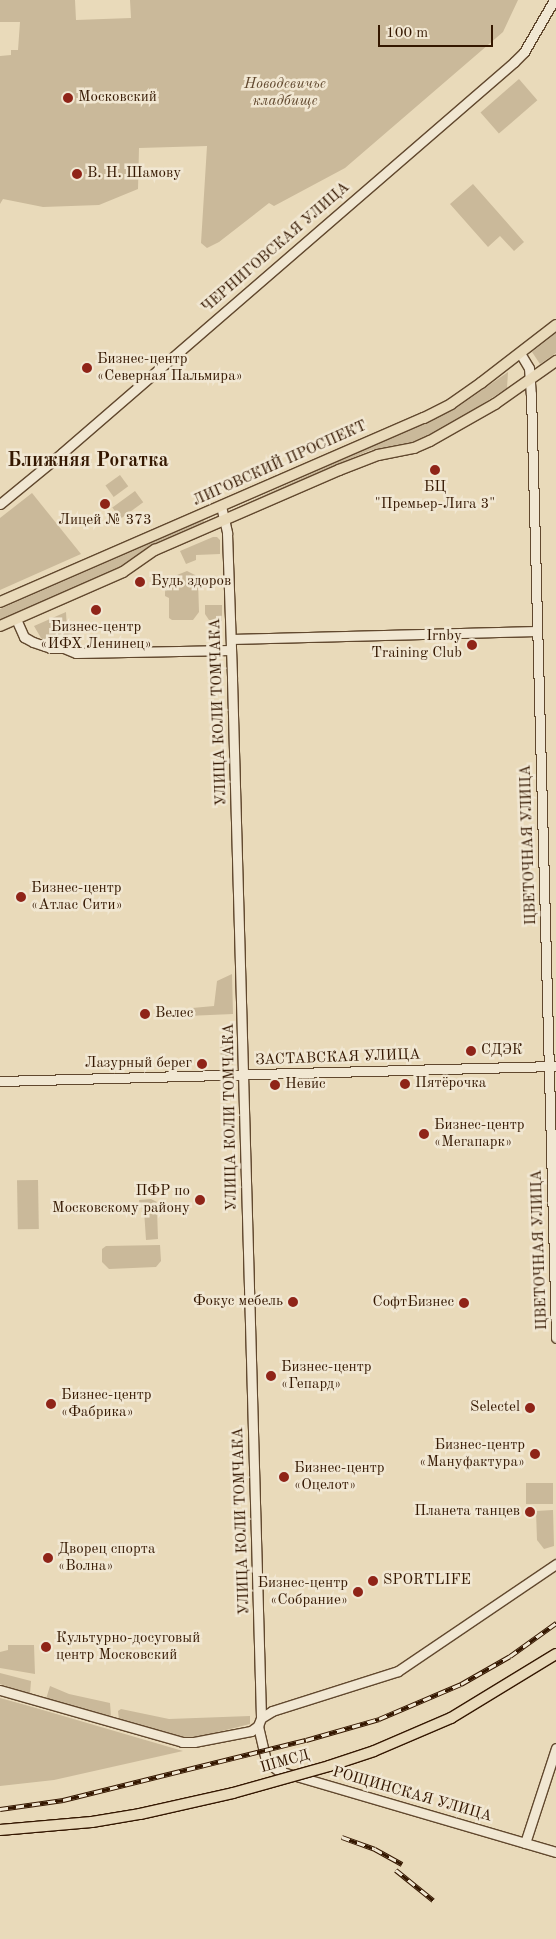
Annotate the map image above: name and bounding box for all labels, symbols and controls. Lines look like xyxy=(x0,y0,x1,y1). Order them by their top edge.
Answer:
scale bar xyxy=(381,15,496,47)
text: 100 m xyxy=(386,26,428,41)
park label: Новодевичье кладбище xyxy=(244,75,326,110)
place label: Московский xyxy=(78,89,157,107)
marker: Московский xyxy=(62,92,74,104)
place label: В. Н. Шамову xyxy=(87,165,181,183)
marker: В. Н. Шамову xyxy=(71,168,83,180)
street label: ЧЕРНИГОВСКАЯ УЛИЦА xyxy=(198,179,354,317)
place label: Бизнес-центр «Северная Пальмира» xyxy=(97,350,243,385)
marker: Бизнес-центр «Северная Пальмира» xyxy=(81,362,93,374)
street label: ЛИГОВСКИЙ ПРОСПЕКТ xyxy=(190,417,370,511)
district label: Ближняя Рогатка xyxy=(7,449,169,473)
marker: БЦ "Премьер-Лига 3" xyxy=(429,464,441,476)
place label: БЦ "Премьер-Лига 3" xyxy=(375,478,495,513)
marker: Лицей № 373 xyxy=(99,498,111,510)
place label: Лицей № 373 xyxy=(58,512,152,530)
place label: Будь здоров xyxy=(151,573,231,591)
marker: Будь здоров xyxy=(133,575,147,589)
marker: Бизнес-центр «ИФХ Ленинец» xyxy=(90,604,102,616)
place label: Бизнес-центр «ИФХ Ленинец» xyxy=(40,618,152,653)
street label: УЛИЦА КОЛИ ТОМЧАКА xyxy=(207,618,231,806)
place label: Irnby Training Club xyxy=(371,627,462,662)
marker: Irnby Training Club xyxy=(466,639,478,651)
street label: ЦВЕТОЧНАЯ УЛИЦА xyxy=(517,765,541,925)
place label: Бизнес-центр «Атлас Сити» xyxy=(31,879,123,914)
marker: Бизнес-центр «Атлас Сити» xyxy=(15,891,27,903)
place label: Велес xyxy=(155,1005,193,1023)
marker: Велес xyxy=(139,1008,151,1020)
street label: УЛИЦА КОЛИ ТОМЧАКА xyxy=(220,1023,242,1211)
place label: СДЭК xyxy=(481,1042,523,1060)
marker: СДЭК xyxy=(465,1045,477,1057)
street label: ЗАСТАВСКАЯ УЛИЦА xyxy=(255,1046,421,1070)
place label: Лазурный берег xyxy=(85,1055,192,1073)
marker: Лазурный берег xyxy=(196,1058,208,1070)
place label: Пятёрочка xyxy=(415,1075,486,1093)
place label: Невис xyxy=(285,1076,326,1094)
marker: Пятёрочка xyxy=(399,1078,411,1090)
marker: Невис xyxy=(269,1079,281,1091)
place label: Бизнес-центр «Мегапарк» xyxy=(434,1116,525,1151)
marker: Бизнес-центр «Мегапарк» xyxy=(418,1128,430,1140)
street label: ЦВЕТОЧНАЯ УЛИЦА xyxy=(528,1170,552,1330)
place label: ПФР по Московскому району xyxy=(52,1182,190,1217)
marker: ПФР по Московскому району xyxy=(194,1194,206,1206)
place label: Фокус мебель xyxy=(193,1293,283,1311)
place label: СофтБизнес xyxy=(373,1294,454,1312)
marker: Фокус мебель xyxy=(287,1296,299,1308)
marker: СофтБизнес xyxy=(458,1297,470,1309)
place label: Бизнес-центр «Гепард» xyxy=(281,1358,372,1393)
marker: Бизнес-центр «Гепард» xyxy=(265,1370,277,1382)
place label: Бизнес-центр «Фабрика» xyxy=(61,1386,152,1421)
marker: Бизнес-центр «Фабрика» xyxy=(45,1398,57,1410)
place label: Selectel xyxy=(470,1399,520,1417)
marker: Selectel xyxy=(524,1402,536,1414)
street label: УЛИЦА КОЛИ ТОМЧАКА xyxy=(230,1427,254,1615)
place label: Бизнес-центр «Мануфактура» xyxy=(419,1436,525,1471)
marker: Бизнес-центр «Мануфактура» xyxy=(529,1448,541,1460)
place label: Бизнес-центр «Оцелот» xyxy=(294,1459,385,1494)
marker: Бизнес-центр «Оцелот» xyxy=(278,1471,290,1483)
place label: Планета танцев xyxy=(414,1503,520,1521)
marker: Планета танцев xyxy=(524,1506,536,1518)
place label: Дворец спорта «Волна» xyxy=(58,1540,155,1575)
marker: Дворец спорта «Волна» xyxy=(42,1552,54,1564)
place label: SPORTLIFE xyxy=(383,1572,471,1590)
place label: Бизнес-центр «Собрание» xyxy=(257,1574,348,1609)
marker: SPORTLIFE xyxy=(367,1575,379,1587)
marker: Бизнес-центр «Собрание» xyxy=(352,1586,364,1598)
place label: Культурно-досуговый центр Московский xyxy=(56,1629,200,1664)
marker: Культурно-досуговый центр Московский xyxy=(40,1641,52,1653)
street label: ШМСД xyxy=(258,1746,312,1778)
street label: РОЩИНСКАЯ УЛИЦА xyxy=(330,1764,494,1826)

